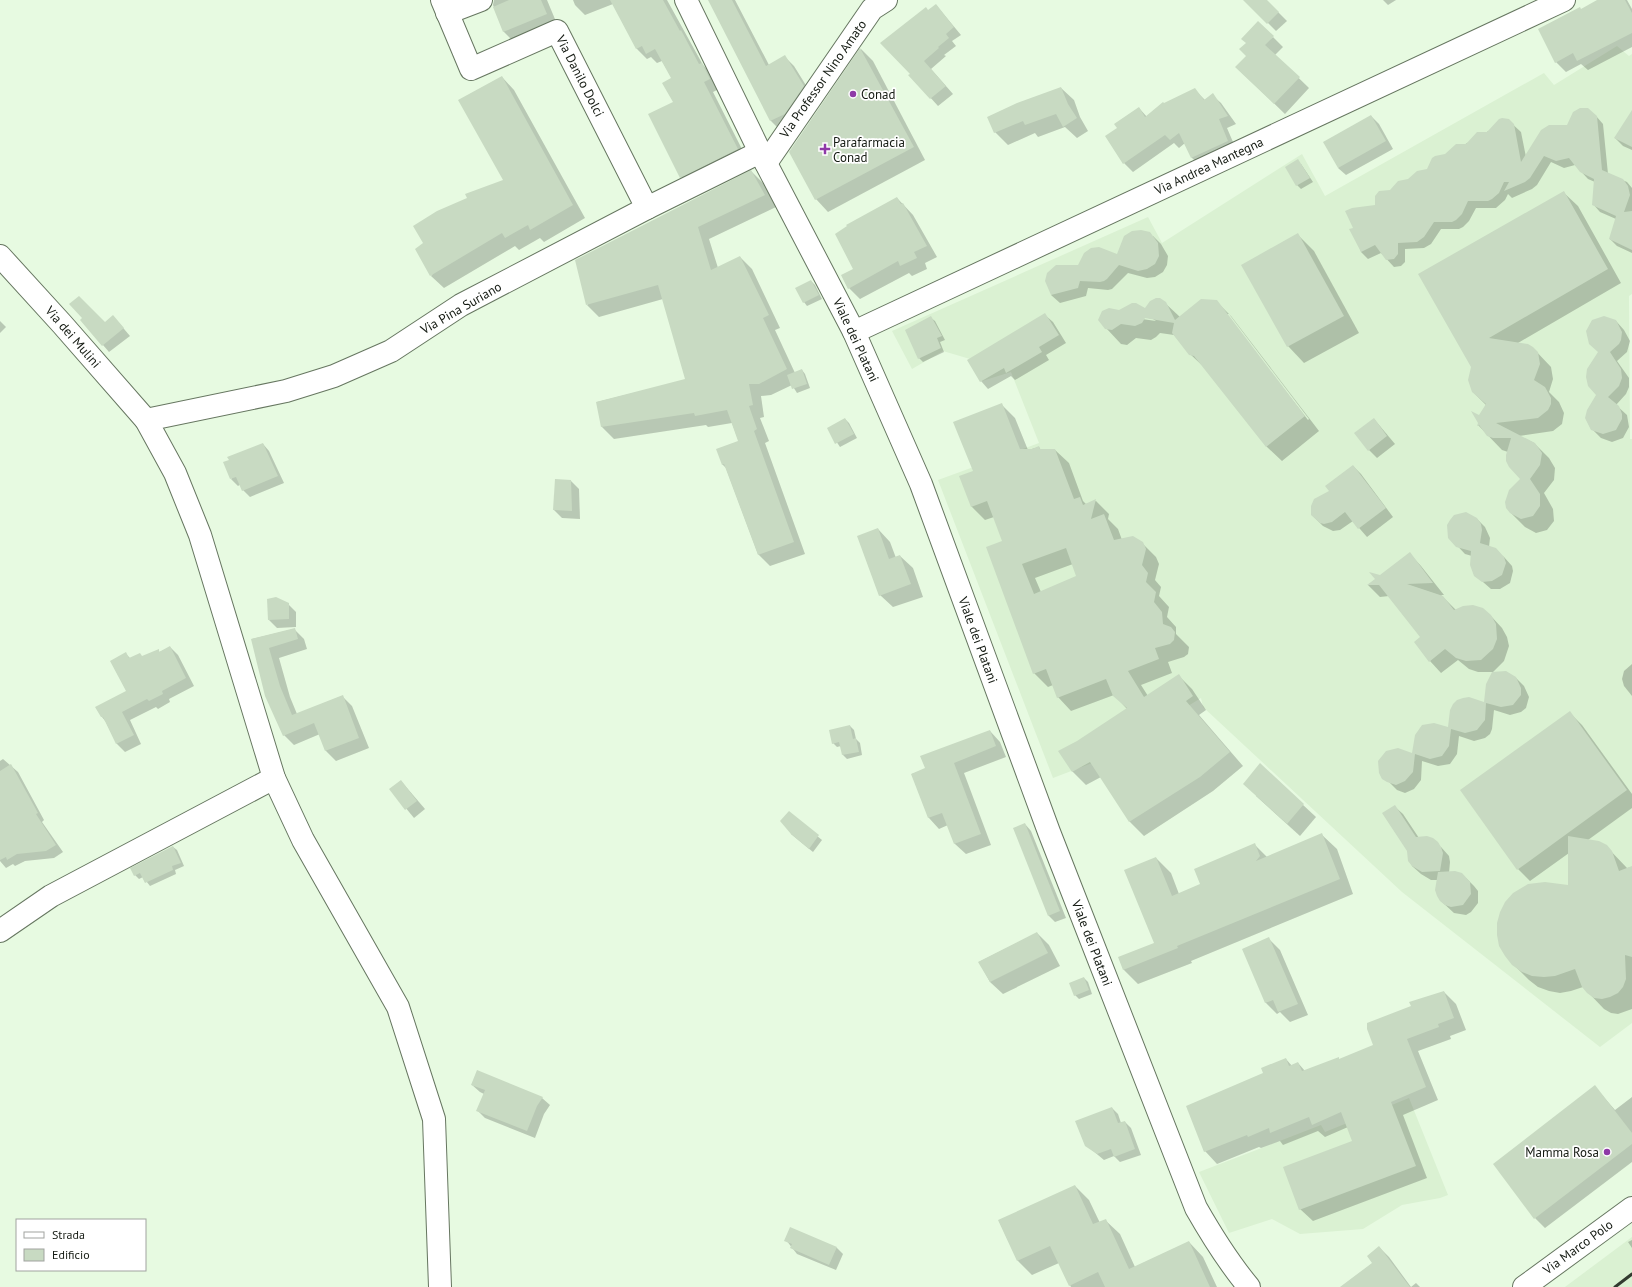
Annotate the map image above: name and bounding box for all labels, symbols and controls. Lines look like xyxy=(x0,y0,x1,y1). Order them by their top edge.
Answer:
street label: Via Professor Nino Amato xyxy=(775,17,870,142)
street label: Via Danilo Dolci xyxy=(552,32,608,120)
place label: Conad xyxy=(861,86,896,103)
marker: Conad xyxy=(848,89,858,99)
street label: Via Andrea Mantegna xyxy=(1151,133,1266,199)
place label: Parafarmacia Conad xyxy=(833,134,905,166)
marker: Parafarmacia Conad xyxy=(820,144,830,154)
street label: Via Pina Suriano xyxy=(417,278,505,339)
street label: Viale dei Platani xyxy=(829,294,883,385)
street label: Via dei Mulini xyxy=(41,302,105,371)
street label: Viale dei Platani xyxy=(954,594,1001,686)
street label: Viale dei Platani xyxy=(1067,897,1116,988)
place label: Mamma Rosa xyxy=(1525,1144,1599,1161)
marker: Mamma Rosa xyxy=(1602,1147,1612,1157)
street label: Via Marco Polo xyxy=(1539,1216,1616,1279)
legend xyxy=(16,1219,146,1271)
text: Strada xyxy=(52,1227,85,1242)
text: Edificio xyxy=(52,1247,90,1262)

